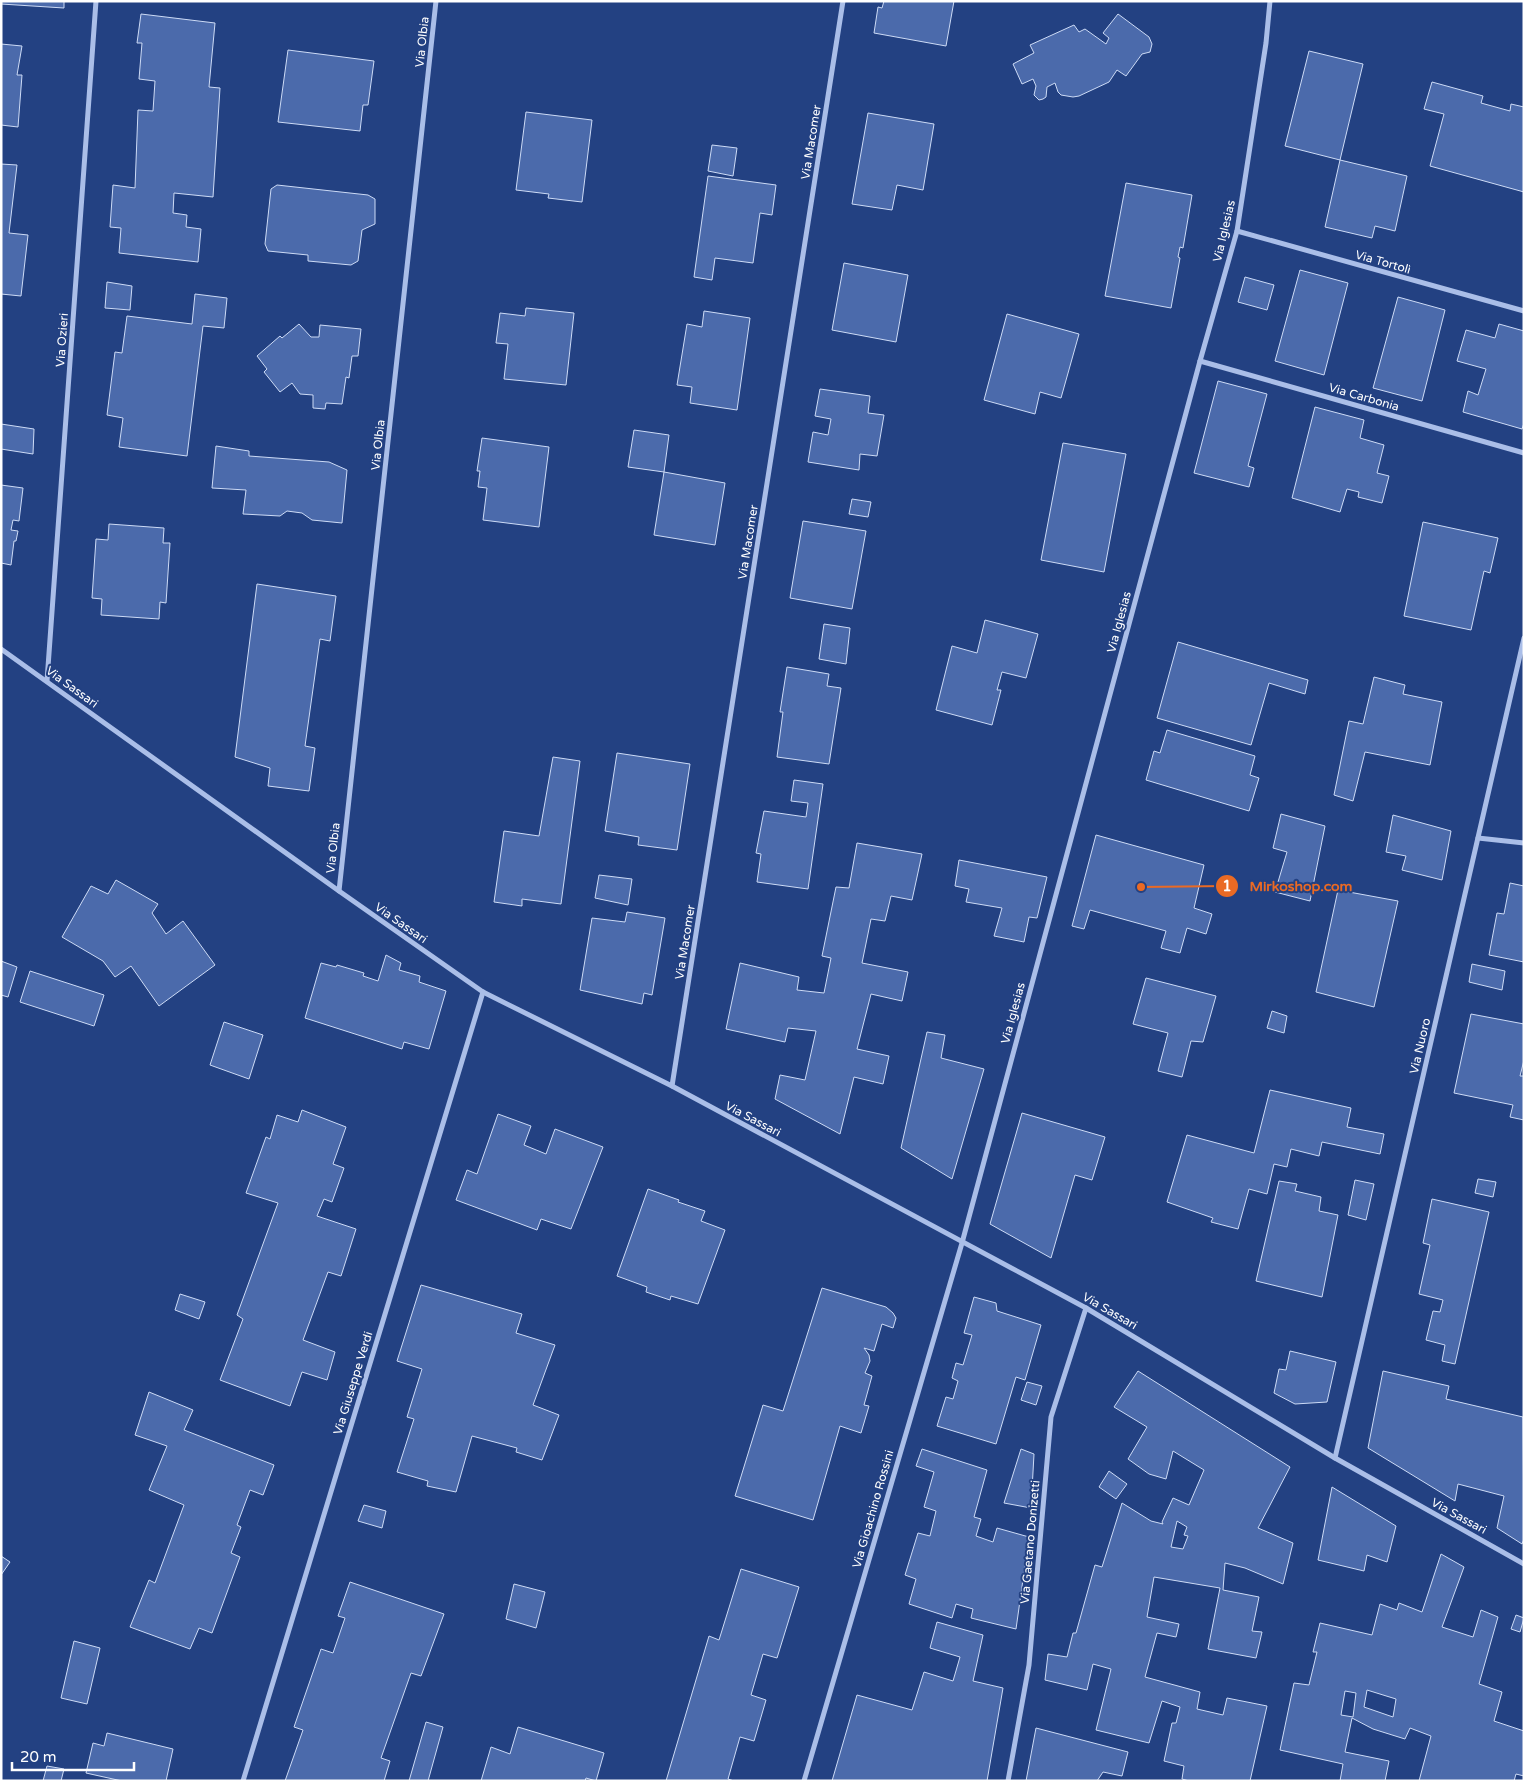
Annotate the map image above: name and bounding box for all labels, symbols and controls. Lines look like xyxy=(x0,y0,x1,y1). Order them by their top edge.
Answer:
street label: Via Olbia xyxy=(412,16,432,68)
street label: Via Macomer xyxy=(798,103,824,180)
street label: Via Iglesias xyxy=(1210,199,1238,263)
street label: Via Tortolì xyxy=(1354,247,1412,277)
street label: Via Ozieri xyxy=(53,312,71,368)
street label: Via Carbonia xyxy=(1327,380,1401,414)
street label: Via Olbia xyxy=(368,419,388,471)
street label: Via Macomer xyxy=(735,503,761,580)
street label: Via Iglesias xyxy=(1104,590,1134,654)
street label: Via Sassari xyxy=(43,663,101,711)
street label: Via Olbia xyxy=(323,822,343,874)
callout: Mirkoshop.com xyxy=(1215,872,1363,901)
text: 1 xyxy=(1222,877,1232,895)
text: Mirkoshop.com xyxy=(1250,878,1353,895)
street label: Via Sassari xyxy=(372,900,430,946)
street label: Via Macomer xyxy=(672,903,698,980)
street label: Via Iglesias xyxy=(998,981,1028,1045)
street label: Via Nuoro xyxy=(1407,1017,1433,1075)
street label: Via Sassari xyxy=(723,1098,783,1140)
street label: Via Sassari xyxy=(1080,1290,1140,1332)
street label: Via Giuseppe Verdi xyxy=(331,1330,375,1436)
street label: Via Gioachino Rossini xyxy=(849,1448,897,1570)
street label: Via Gaetano Donizetti xyxy=(1018,1480,1042,1604)
street label: Via Sassari xyxy=(1429,1495,1489,1537)
scale bar xyxy=(12,1740,135,1772)
text: 20 m xyxy=(20,1748,57,1766)

